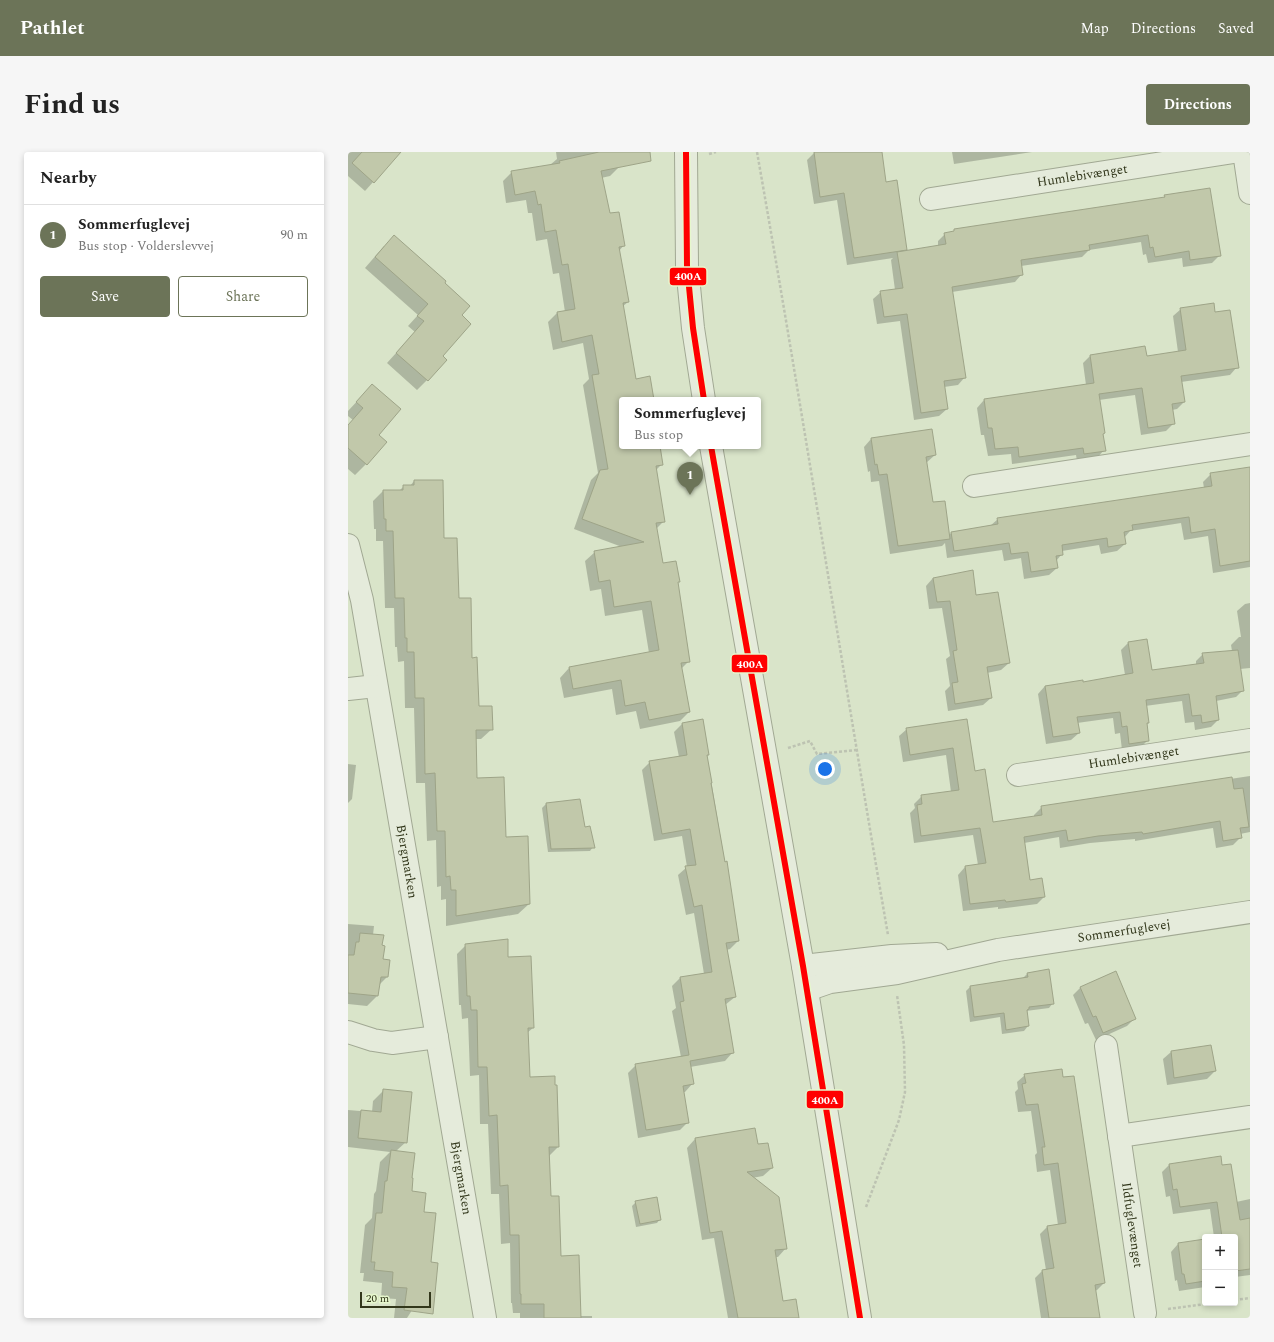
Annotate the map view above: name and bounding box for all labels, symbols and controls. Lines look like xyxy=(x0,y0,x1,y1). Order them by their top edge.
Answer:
text: Pathlet xyxy=(20,14,85,43)
text: Map xyxy=(1081,18,1109,39)
text: Directions xyxy=(1131,18,1196,39)
text: Saved xyxy=(1218,18,1254,39)
text: Find us xyxy=(24,83,120,126)
button: Directions xyxy=(1146,84,1250,125)
street label: Humlebivænget xyxy=(1035,159,1129,192)
text: Nearby xyxy=(40,165,96,191)
text: Sommerfuglevej xyxy=(78,213,190,236)
text: 1 xyxy=(49,225,57,245)
text: 90 m xyxy=(281,225,308,245)
text: Bus stop · Volderslevvej xyxy=(78,236,214,256)
line badge: 400A xyxy=(669,267,707,286)
text: 400A xyxy=(674,268,702,285)
button: Save xyxy=(40,276,170,317)
button: Share xyxy=(178,276,308,317)
popup xyxy=(619,397,761,449)
text: Sommerfuglevej xyxy=(634,402,746,425)
text: Bus stop xyxy=(634,425,683,445)
pin: 1 xyxy=(677,462,703,495)
line badge: 400A xyxy=(731,654,768,673)
text: 400A xyxy=(736,656,764,673)
street label: Humlebivænget xyxy=(1087,741,1181,774)
your location xyxy=(815,759,835,779)
street label: Bjergmarken xyxy=(391,823,423,900)
street label: Sommerfuglevej xyxy=(1076,914,1172,948)
line badge: 400A xyxy=(806,1090,844,1109)
text: 400A xyxy=(811,1092,839,1109)
street label: Bjergmarken xyxy=(445,1139,477,1217)
street label: Ildfuglevænget xyxy=(1116,1181,1148,1270)
map controls xyxy=(1202,1234,1238,1306)
button: + xyxy=(1202,1234,1238,1270)
button: − xyxy=(1202,1270,1238,1306)
scale bar xyxy=(360,1290,431,1309)
text: 20 m xyxy=(366,1290,389,1307)

